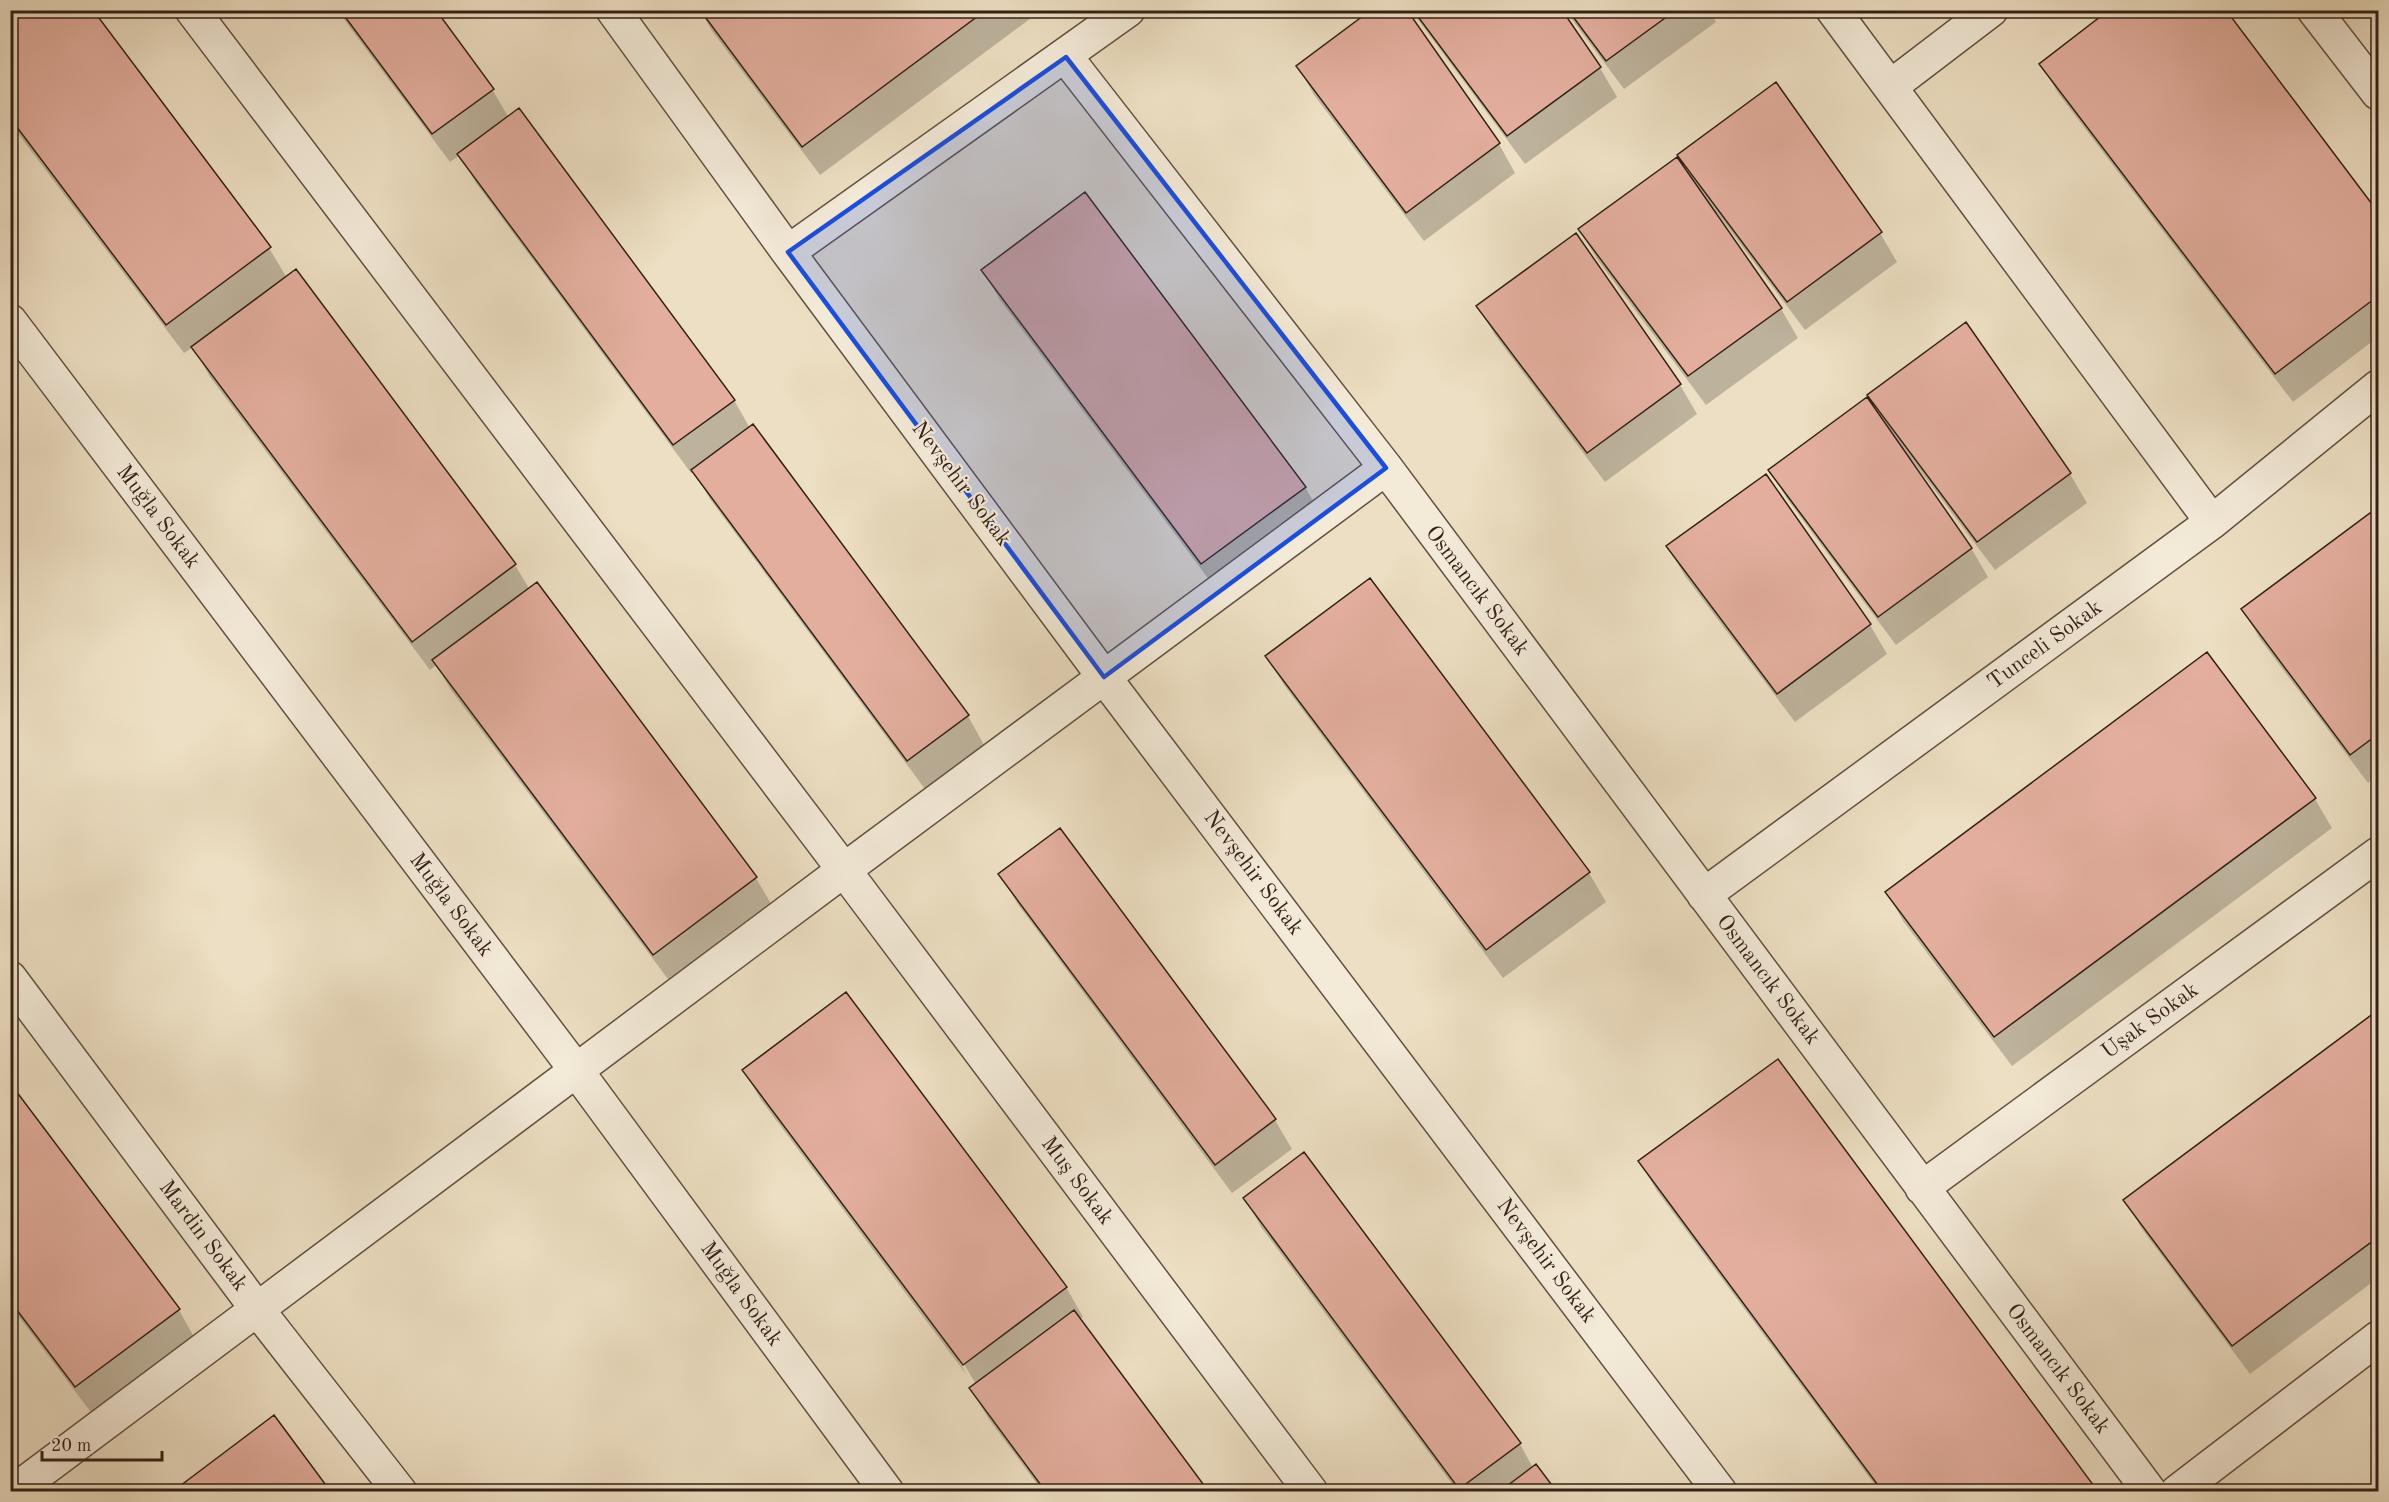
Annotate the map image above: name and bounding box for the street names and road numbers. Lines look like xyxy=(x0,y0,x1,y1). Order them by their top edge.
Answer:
street label: Nevşehir Sokak xyxy=(907,418,1015,550)
street label: Muğla Sokak xyxy=(112,461,204,573)
street label: Osmancık Sokak xyxy=(1421,522,1533,660)
street label: Tunceli Sokak xyxy=(1984,596,2106,694)
street label: Nevşehir Sokak xyxy=(1199,807,1307,939)
street label: Muğla Sokak xyxy=(405,849,497,961)
street label: Osmancık Sokak xyxy=(1712,911,1824,1049)
street label: Uşak Sokak xyxy=(2098,979,2202,1063)
street label: Muş Sokak xyxy=(1037,1133,1117,1229)
street label: Mardin Sokak xyxy=(154,1177,252,1295)
street label: Nevşehir Sokak xyxy=(1492,1195,1600,1327)
street label: Muğla Sokak xyxy=(696,1238,786,1350)
street label: Osmancık Sokak xyxy=(2002,1300,2114,1438)

